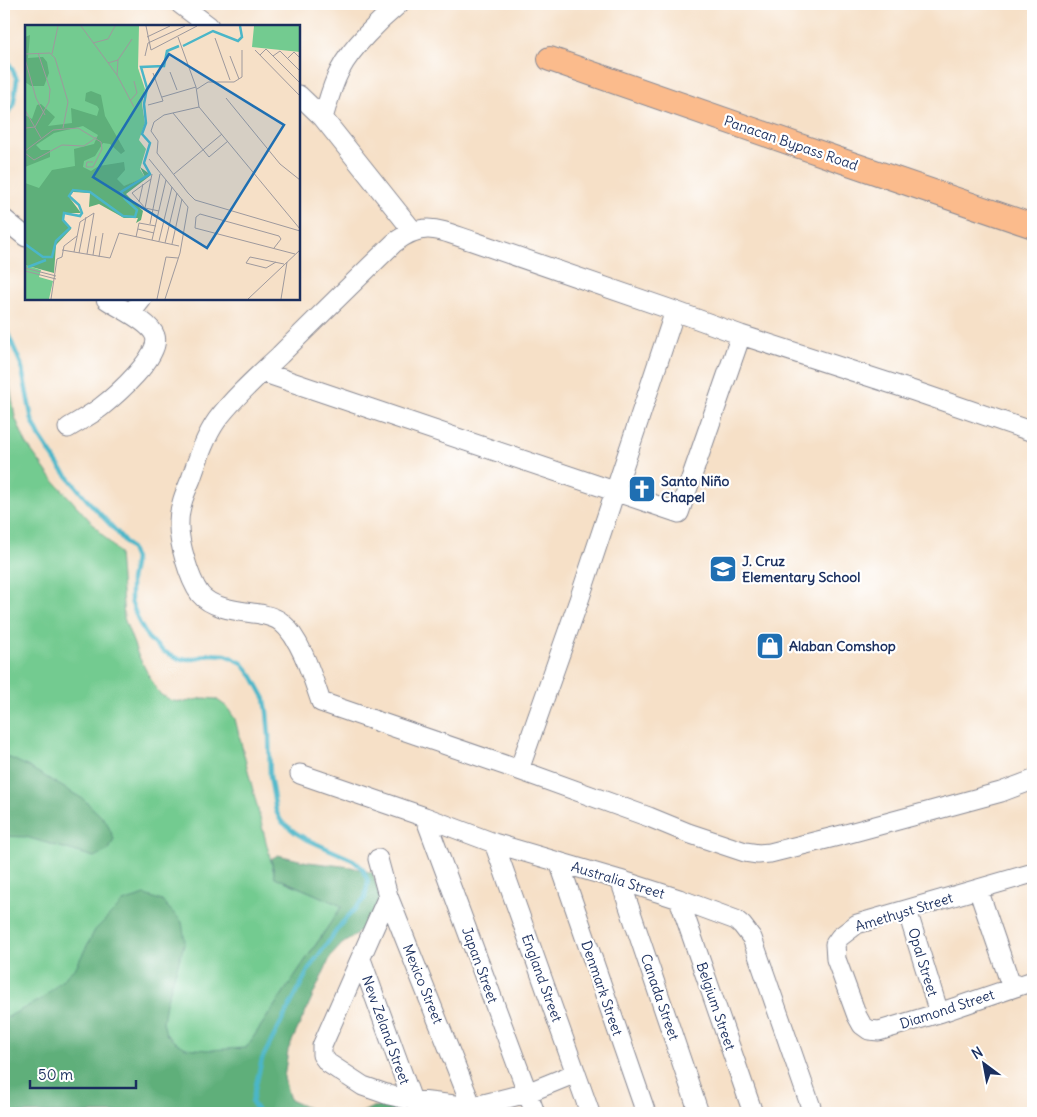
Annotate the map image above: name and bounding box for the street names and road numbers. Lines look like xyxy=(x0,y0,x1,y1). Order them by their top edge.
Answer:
street label: Panacan Bypass Road xyxy=(722,112,860,174)
street label: Australia Street xyxy=(569,857,667,903)
street label: Amethyst Street xyxy=(853,889,955,935)
street label: Japan Street xyxy=(458,924,502,1006)
street label: Opal Street xyxy=(904,926,942,999)
street label: England Street xyxy=(518,932,566,1025)
street label: Denmark Street xyxy=(577,938,627,1038)
street label: Mexico Street xyxy=(399,941,447,1027)
street label: Canada Street xyxy=(637,951,683,1043)
street label: Belgium Street xyxy=(693,960,740,1053)
street label: New Zeland Street xyxy=(358,973,414,1087)
street label: Diamond Street xyxy=(897,985,997,1033)

